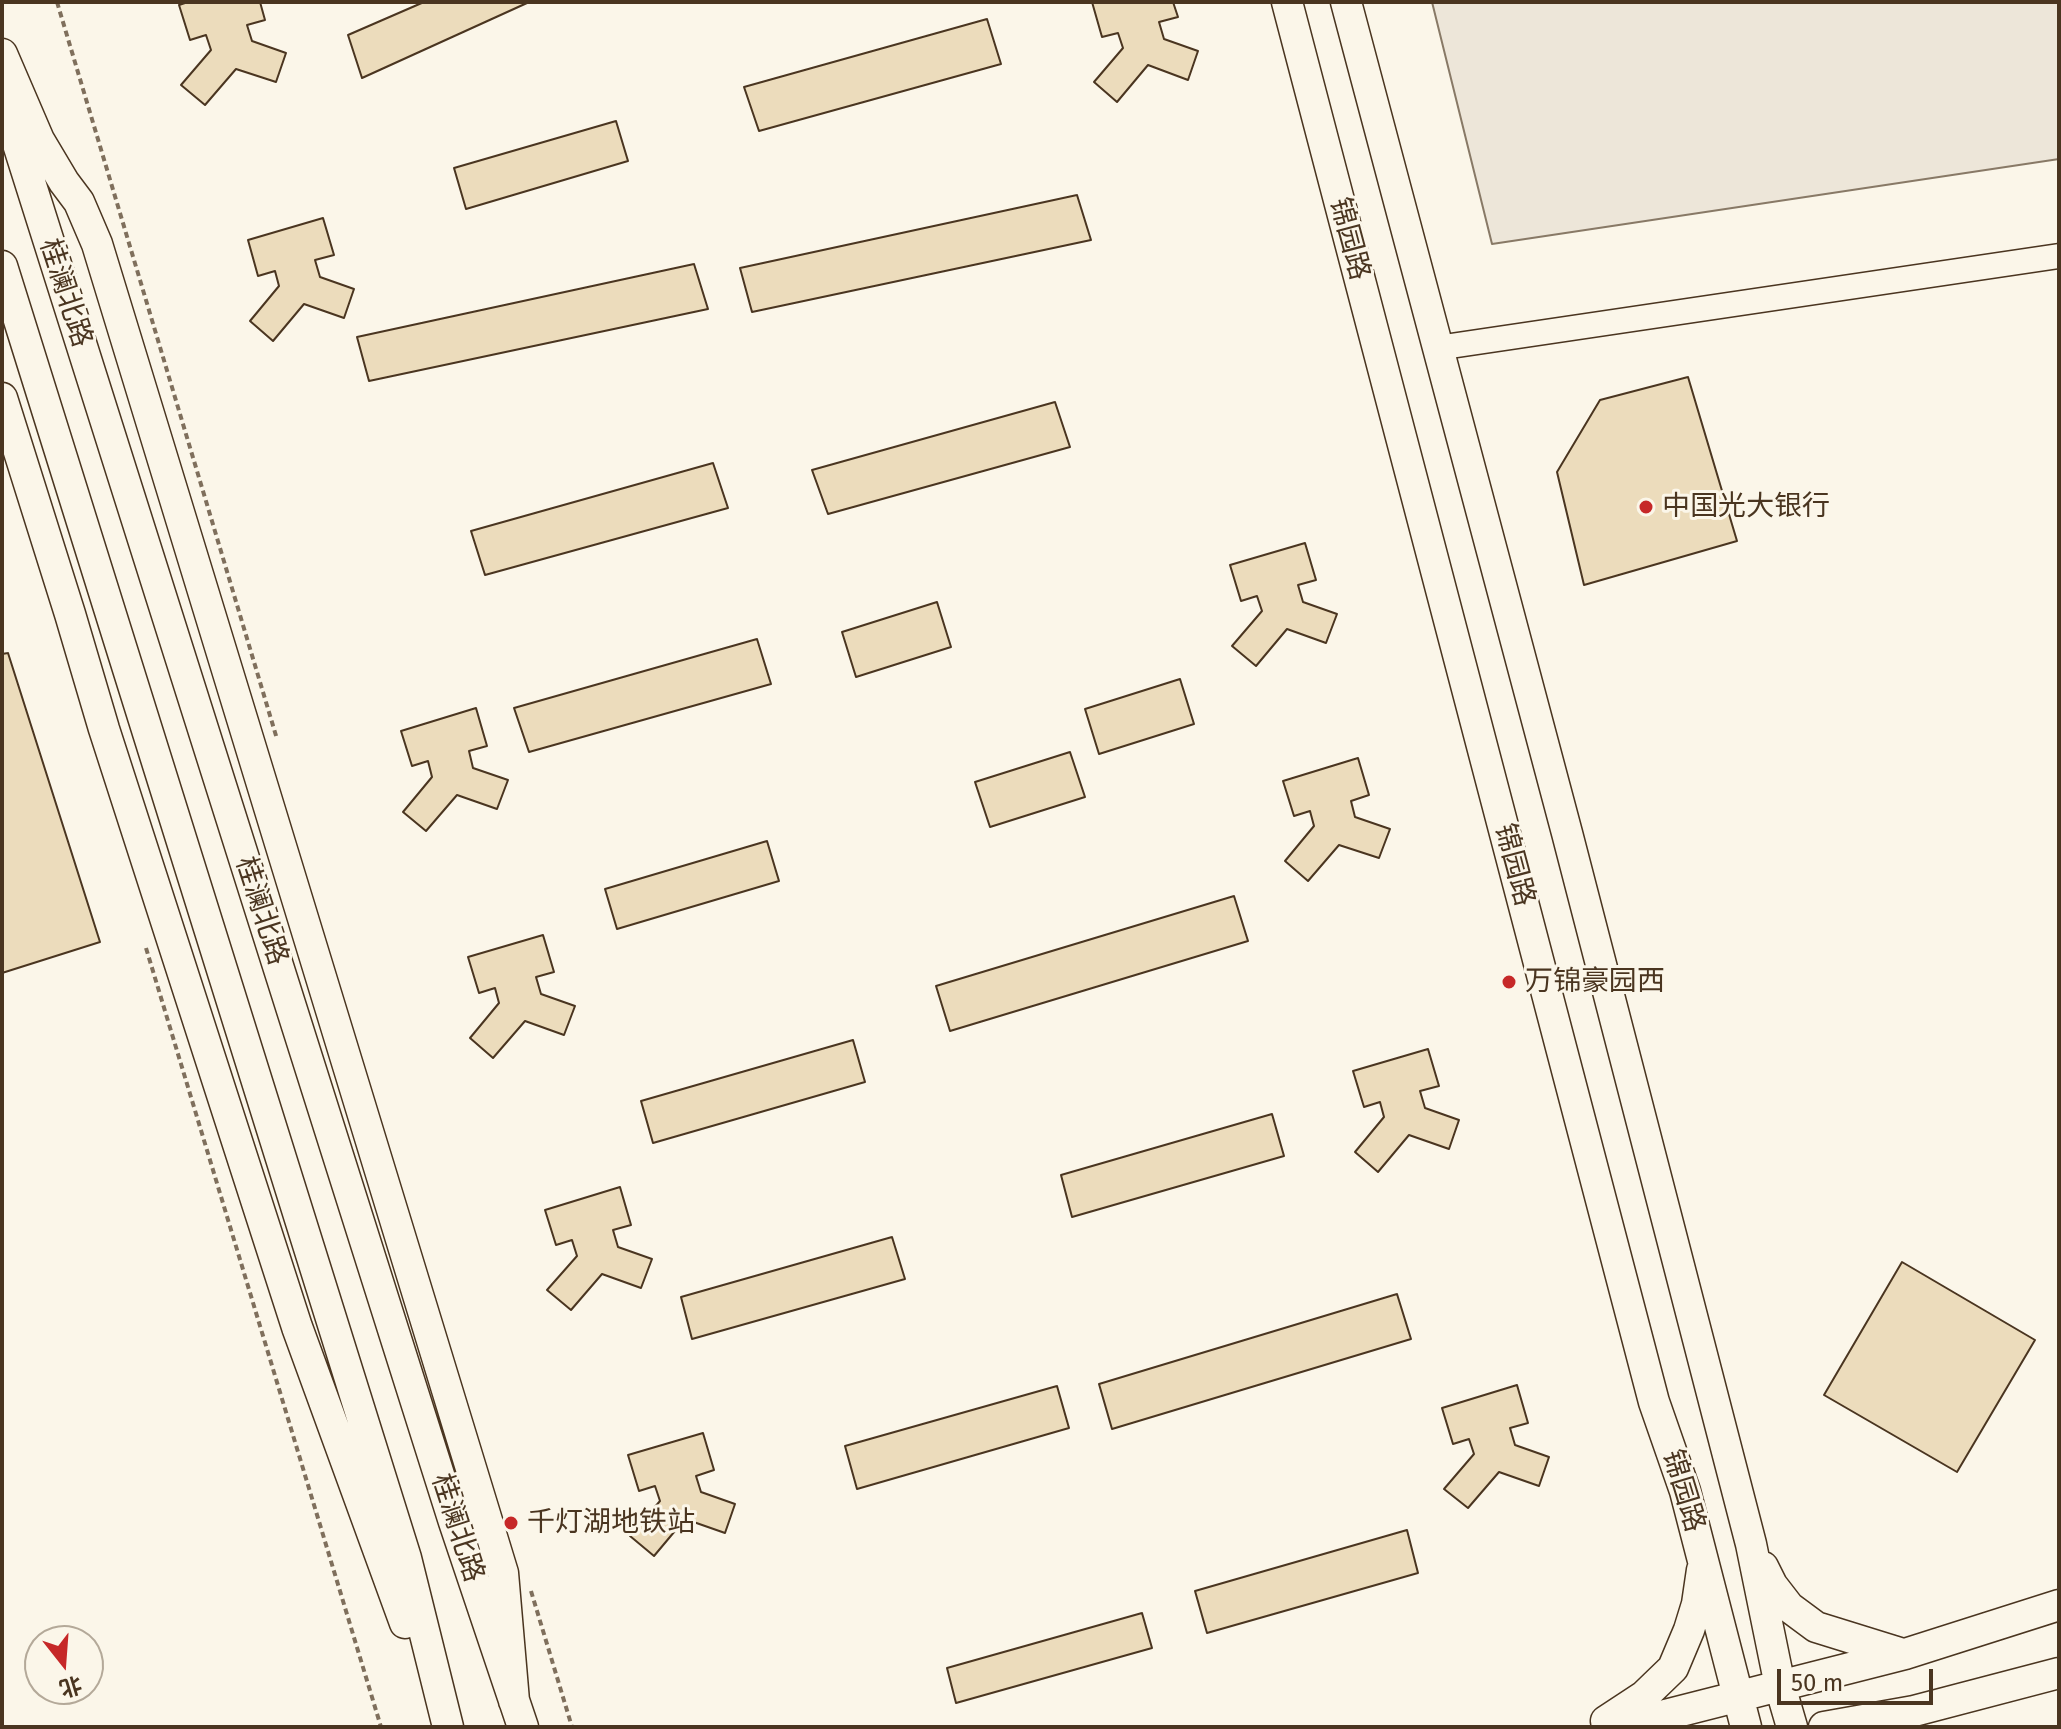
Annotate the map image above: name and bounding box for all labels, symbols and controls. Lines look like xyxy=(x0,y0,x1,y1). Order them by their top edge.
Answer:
street label: 锦园路 xyxy=(1322,194,1376,284)
street label: 桂澜北路 xyxy=(32,235,98,351)
place label: 中国光大银行 xyxy=(1662,490,1830,524)
marker: 中国光大银行 xyxy=(1637,498,1655,516)
street label: 锦园路 xyxy=(1487,820,1541,910)
street label: 桂澜北路 xyxy=(228,853,294,969)
place label: 万锦豪园西 xyxy=(1525,965,1665,999)
marker: 万锦豪园西 xyxy=(1500,973,1518,991)
street label: 锦园路 xyxy=(1655,1446,1711,1536)
street label: 桂澜北路 xyxy=(424,1470,490,1586)
place label: 千灯湖地铁站 xyxy=(527,1506,695,1540)
marker: 千灯湖地铁站 xyxy=(502,1514,520,1532)
north arrow xyxy=(24,1625,104,1705)
scale bar xyxy=(1781,1653,1937,1703)
text: 50 m xyxy=(1791,1669,1843,1697)
text: 北 xyxy=(56,1670,85,1703)

